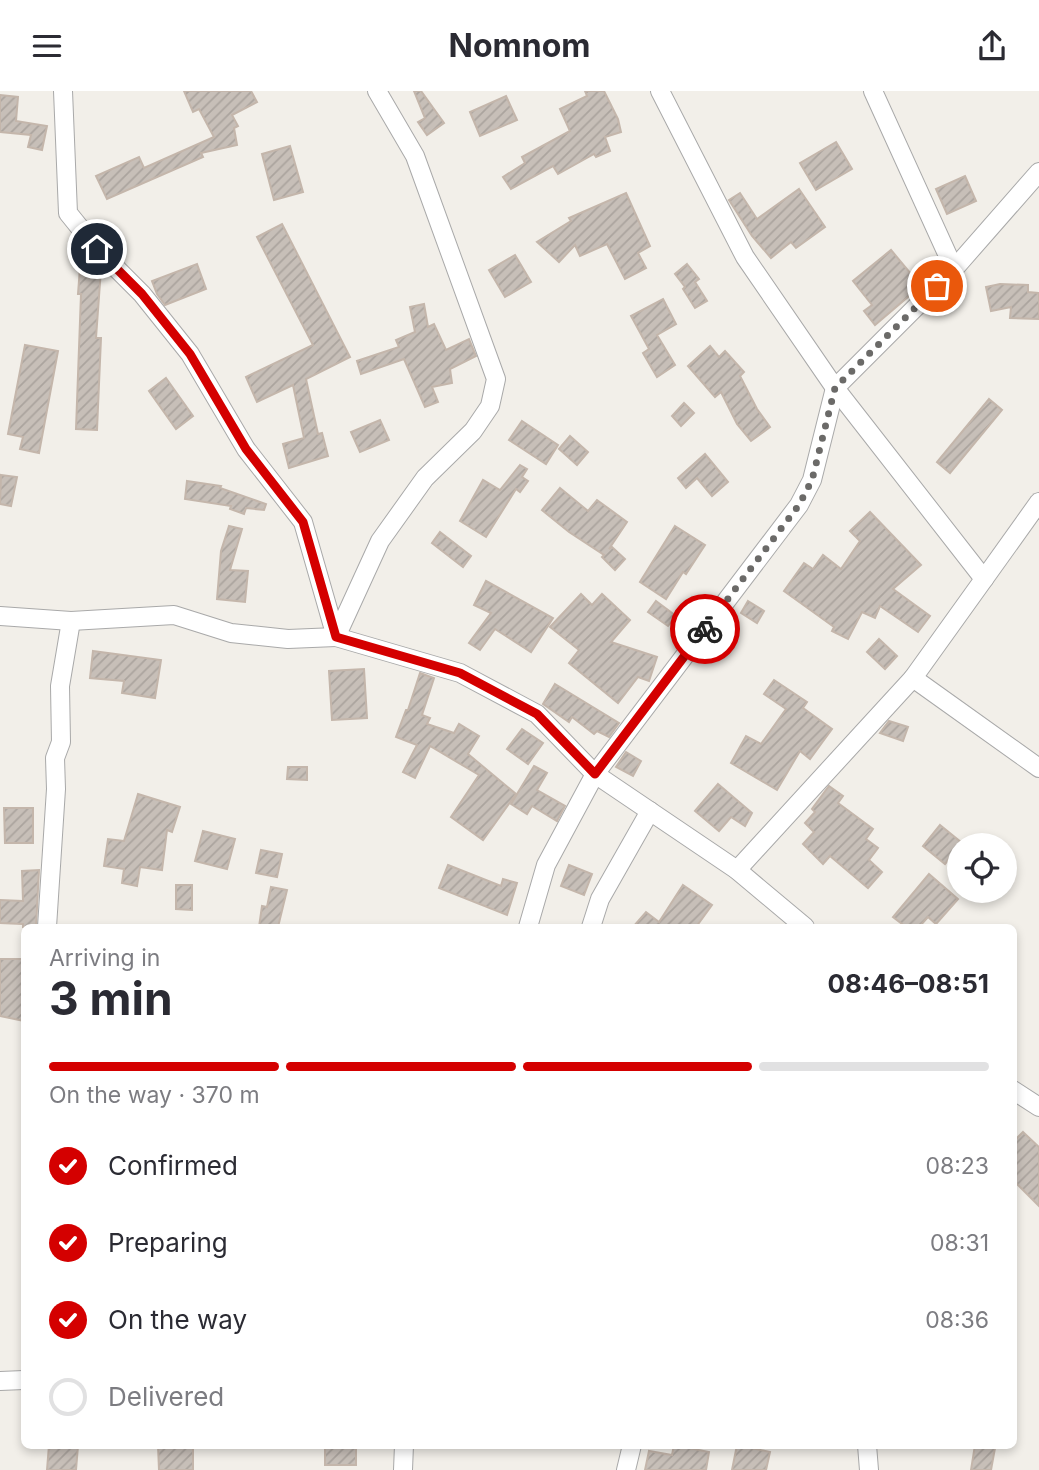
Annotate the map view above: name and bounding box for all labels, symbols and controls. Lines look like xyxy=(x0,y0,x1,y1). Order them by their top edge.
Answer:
text: Nomnom xyxy=(449,26,590,65)
icon: menu xyxy=(28,27,66,65)
icon: share xyxy=(973,27,1011,65)
pin xyxy=(67,219,127,279)
icon: home xyxy=(78,230,116,268)
pin xyxy=(907,256,967,316)
icon: bag xyxy=(918,267,956,305)
courier xyxy=(670,594,740,664)
icon: bike xyxy=(686,610,724,648)
map controls xyxy=(947,833,1017,903)
button: locate xyxy=(947,833,1017,903)
text: Arriving in xyxy=(49,944,160,972)
text: 08:46–08:51 xyxy=(827,968,989,999)
text: 3 min xyxy=(49,970,173,1026)
text: On the way · 370 m xyxy=(49,1081,260,1109)
icon: check xyxy=(49,1147,87,1185)
text: Confirmed xyxy=(108,1150,238,1181)
text: 08:23 xyxy=(925,1152,989,1180)
icon: check xyxy=(49,1224,87,1262)
text: Preparing xyxy=(108,1227,228,1258)
text: 08:31 xyxy=(930,1229,989,1257)
icon: check xyxy=(49,1301,87,1339)
text: On the way xyxy=(108,1304,247,1335)
text: 08:36 xyxy=(925,1306,989,1334)
text: Delivered xyxy=(108,1381,224,1412)

